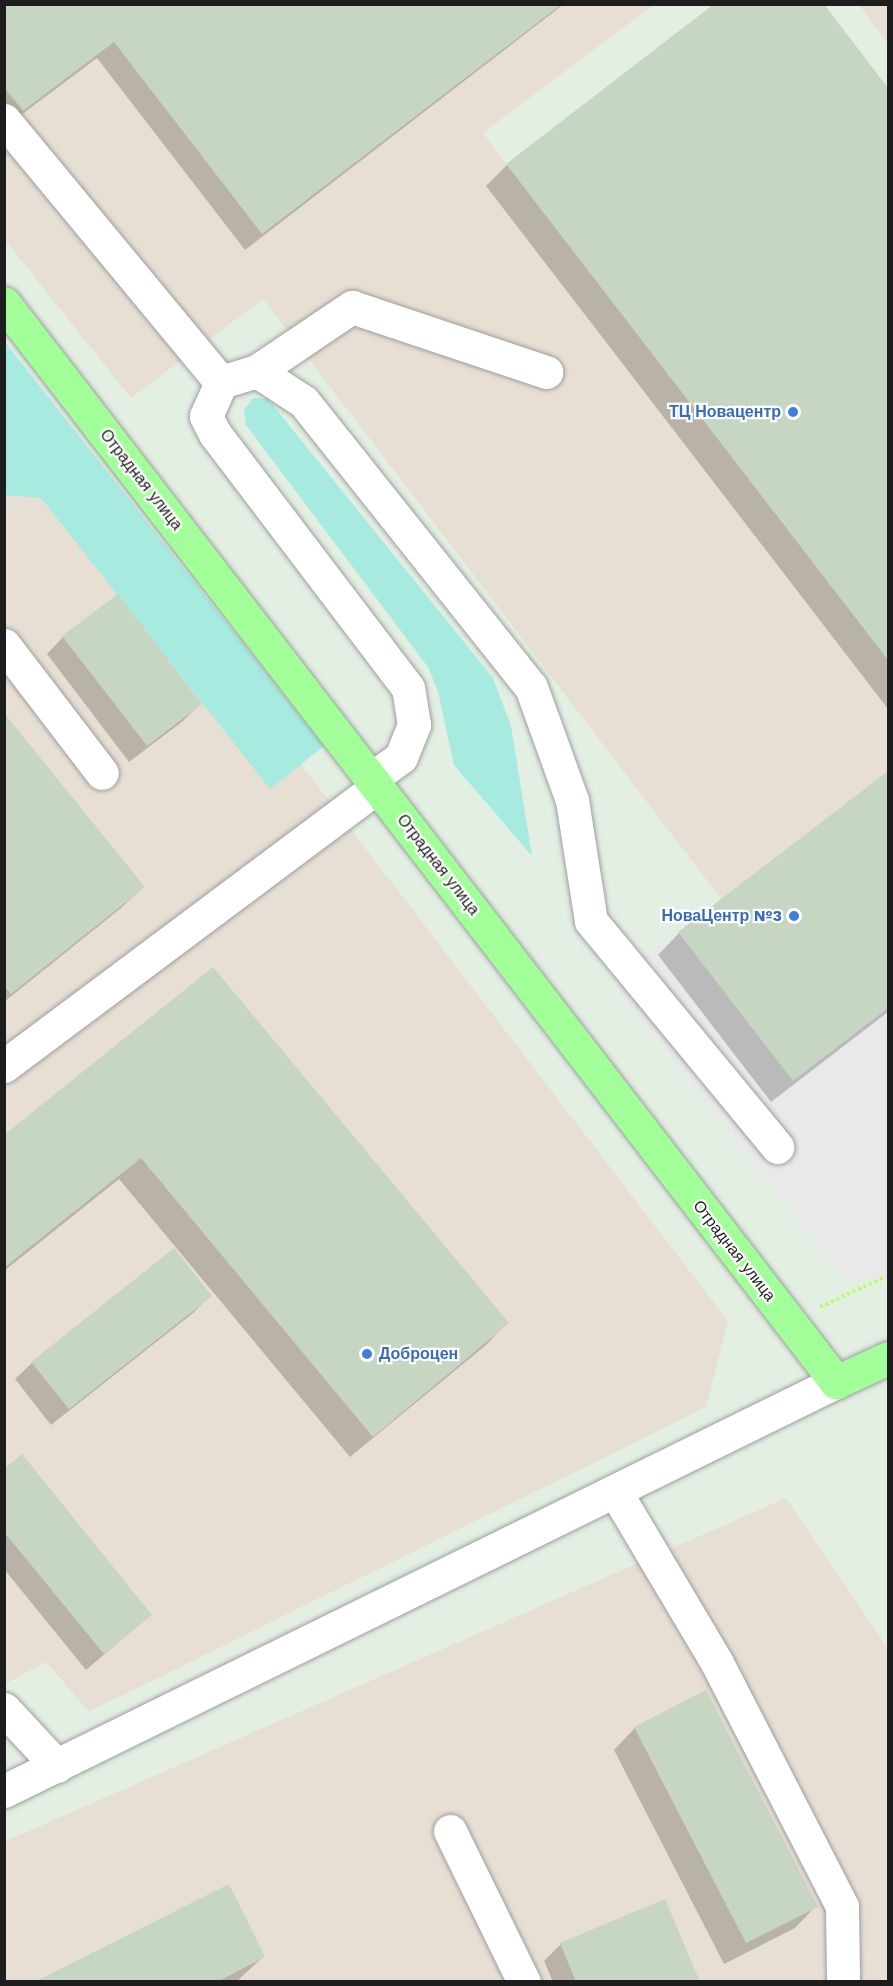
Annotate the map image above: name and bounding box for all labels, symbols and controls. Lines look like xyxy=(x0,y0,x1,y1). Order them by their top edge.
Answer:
place label: ТЦ Новацентр xyxy=(669,402,781,422)
marker: ТЦ Новацентр xyxy=(786,405,800,419)
street label: Отрадная улица xyxy=(96,426,186,534)
street label: Отрадная улица xyxy=(393,811,483,919)
place label: НоваЦентр №3 xyxy=(661,906,782,926)
marker: НоваЦентр №3 xyxy=(787,909,801,923)
street label: Отрадная улица xyxy=(689,1197,779,1305)
place label: Доброцен xyxy=(379,1344,458,1364)
marker: Доброцен xyxy=(360,1347,374,1361)

